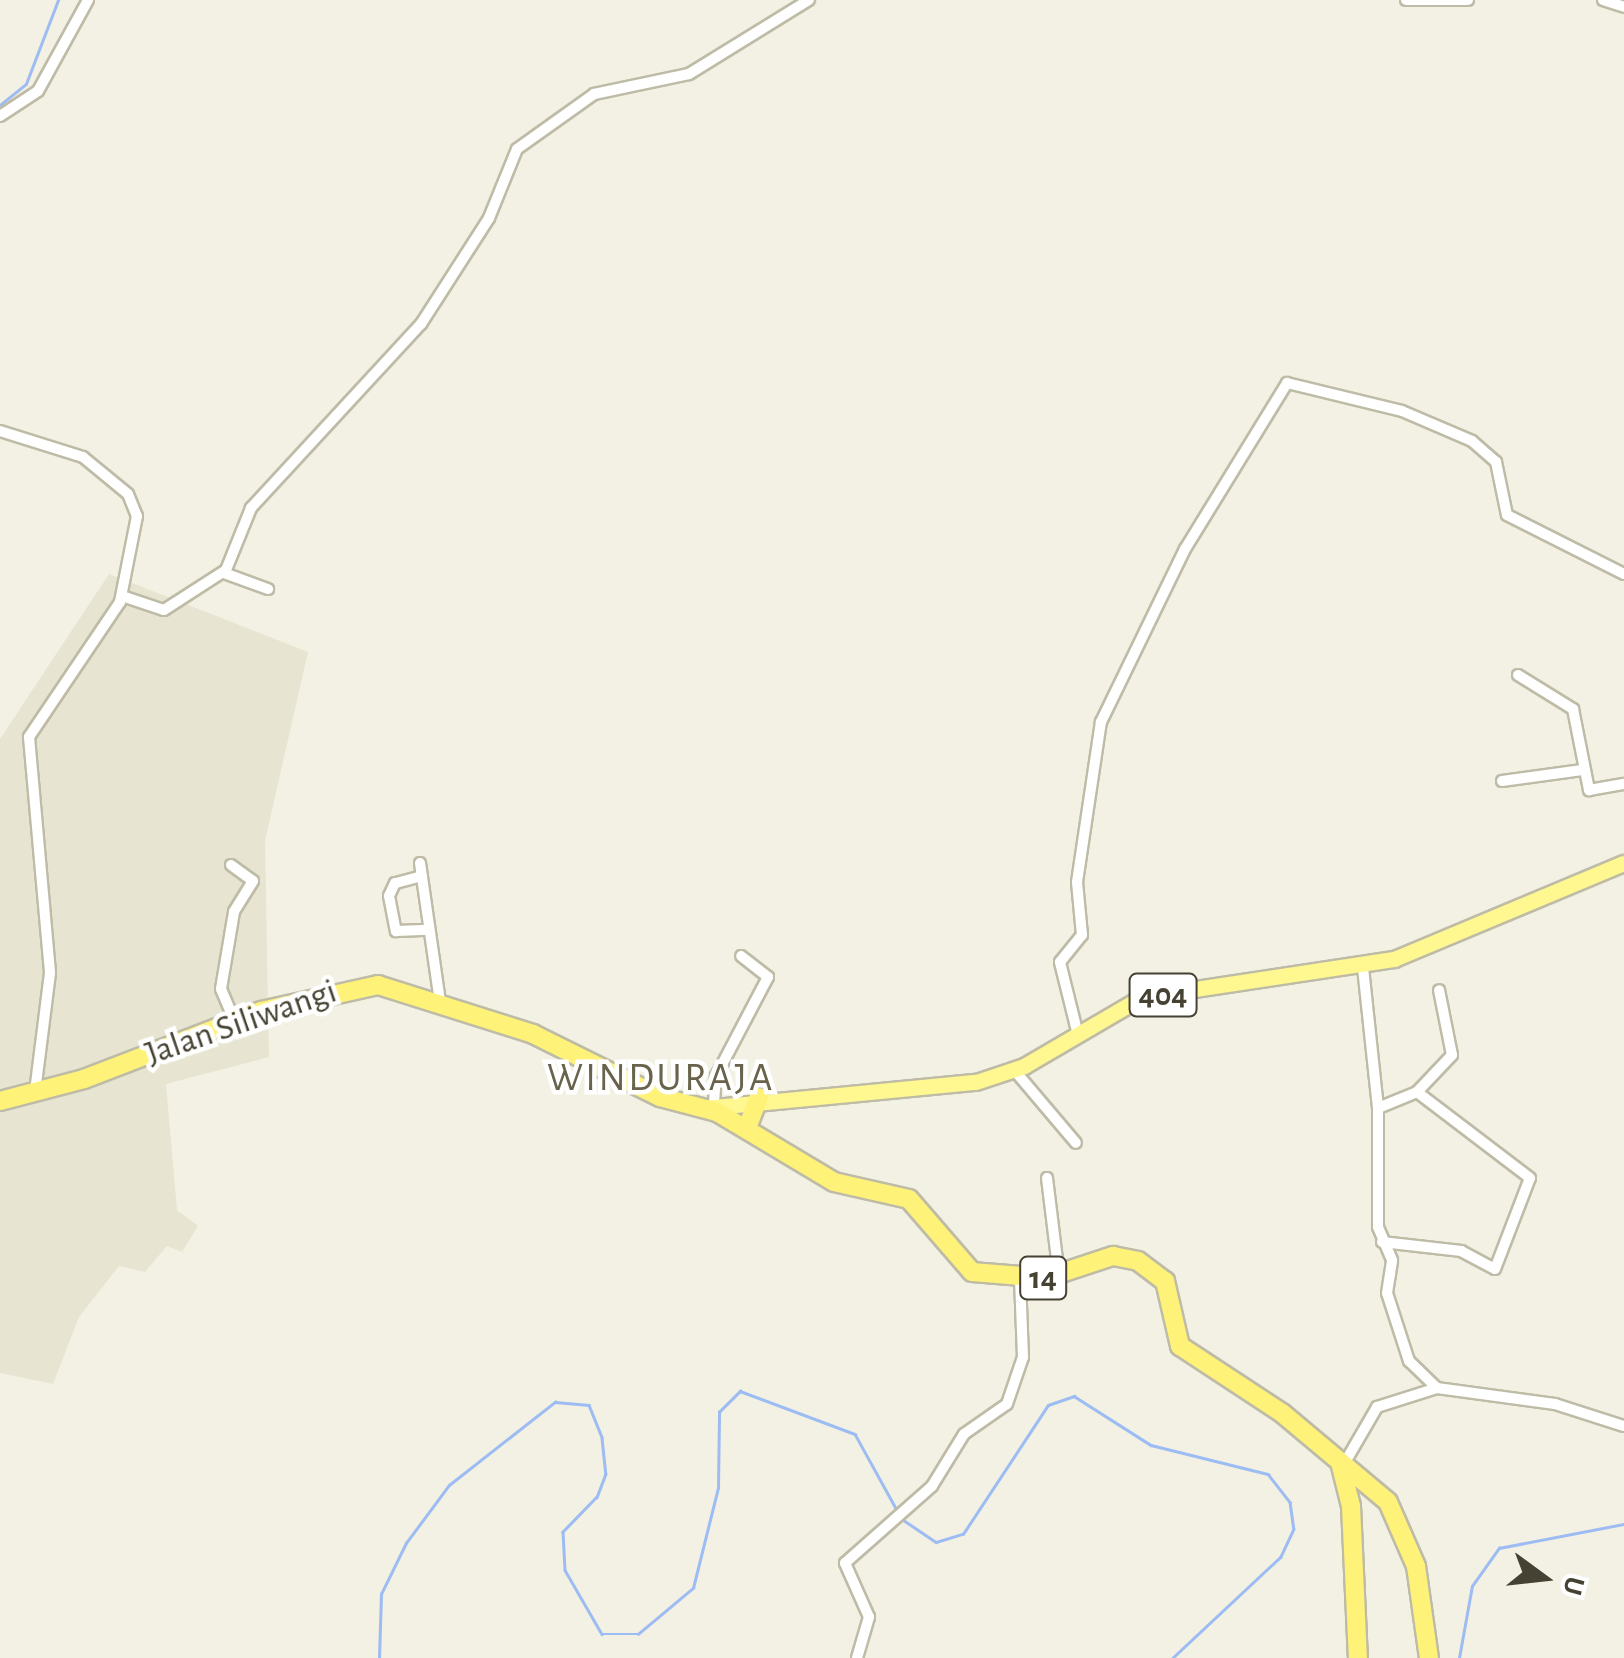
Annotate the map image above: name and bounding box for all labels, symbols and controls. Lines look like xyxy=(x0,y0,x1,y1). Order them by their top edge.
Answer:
road number: 404 xyxy=(1128,968,1198,1022)
street label: Jalan Siliwangi xyxy=(140,971,342,1075)
district label: WINDURAJA xyxy=(547,1054,775,1102)
road number: 14 xyxy=(1018,1251,1068,1305)
north arrow xyxy=(1494,1528,1594,1628)
text: U xyxy=(1557,1574,1589,1598)

